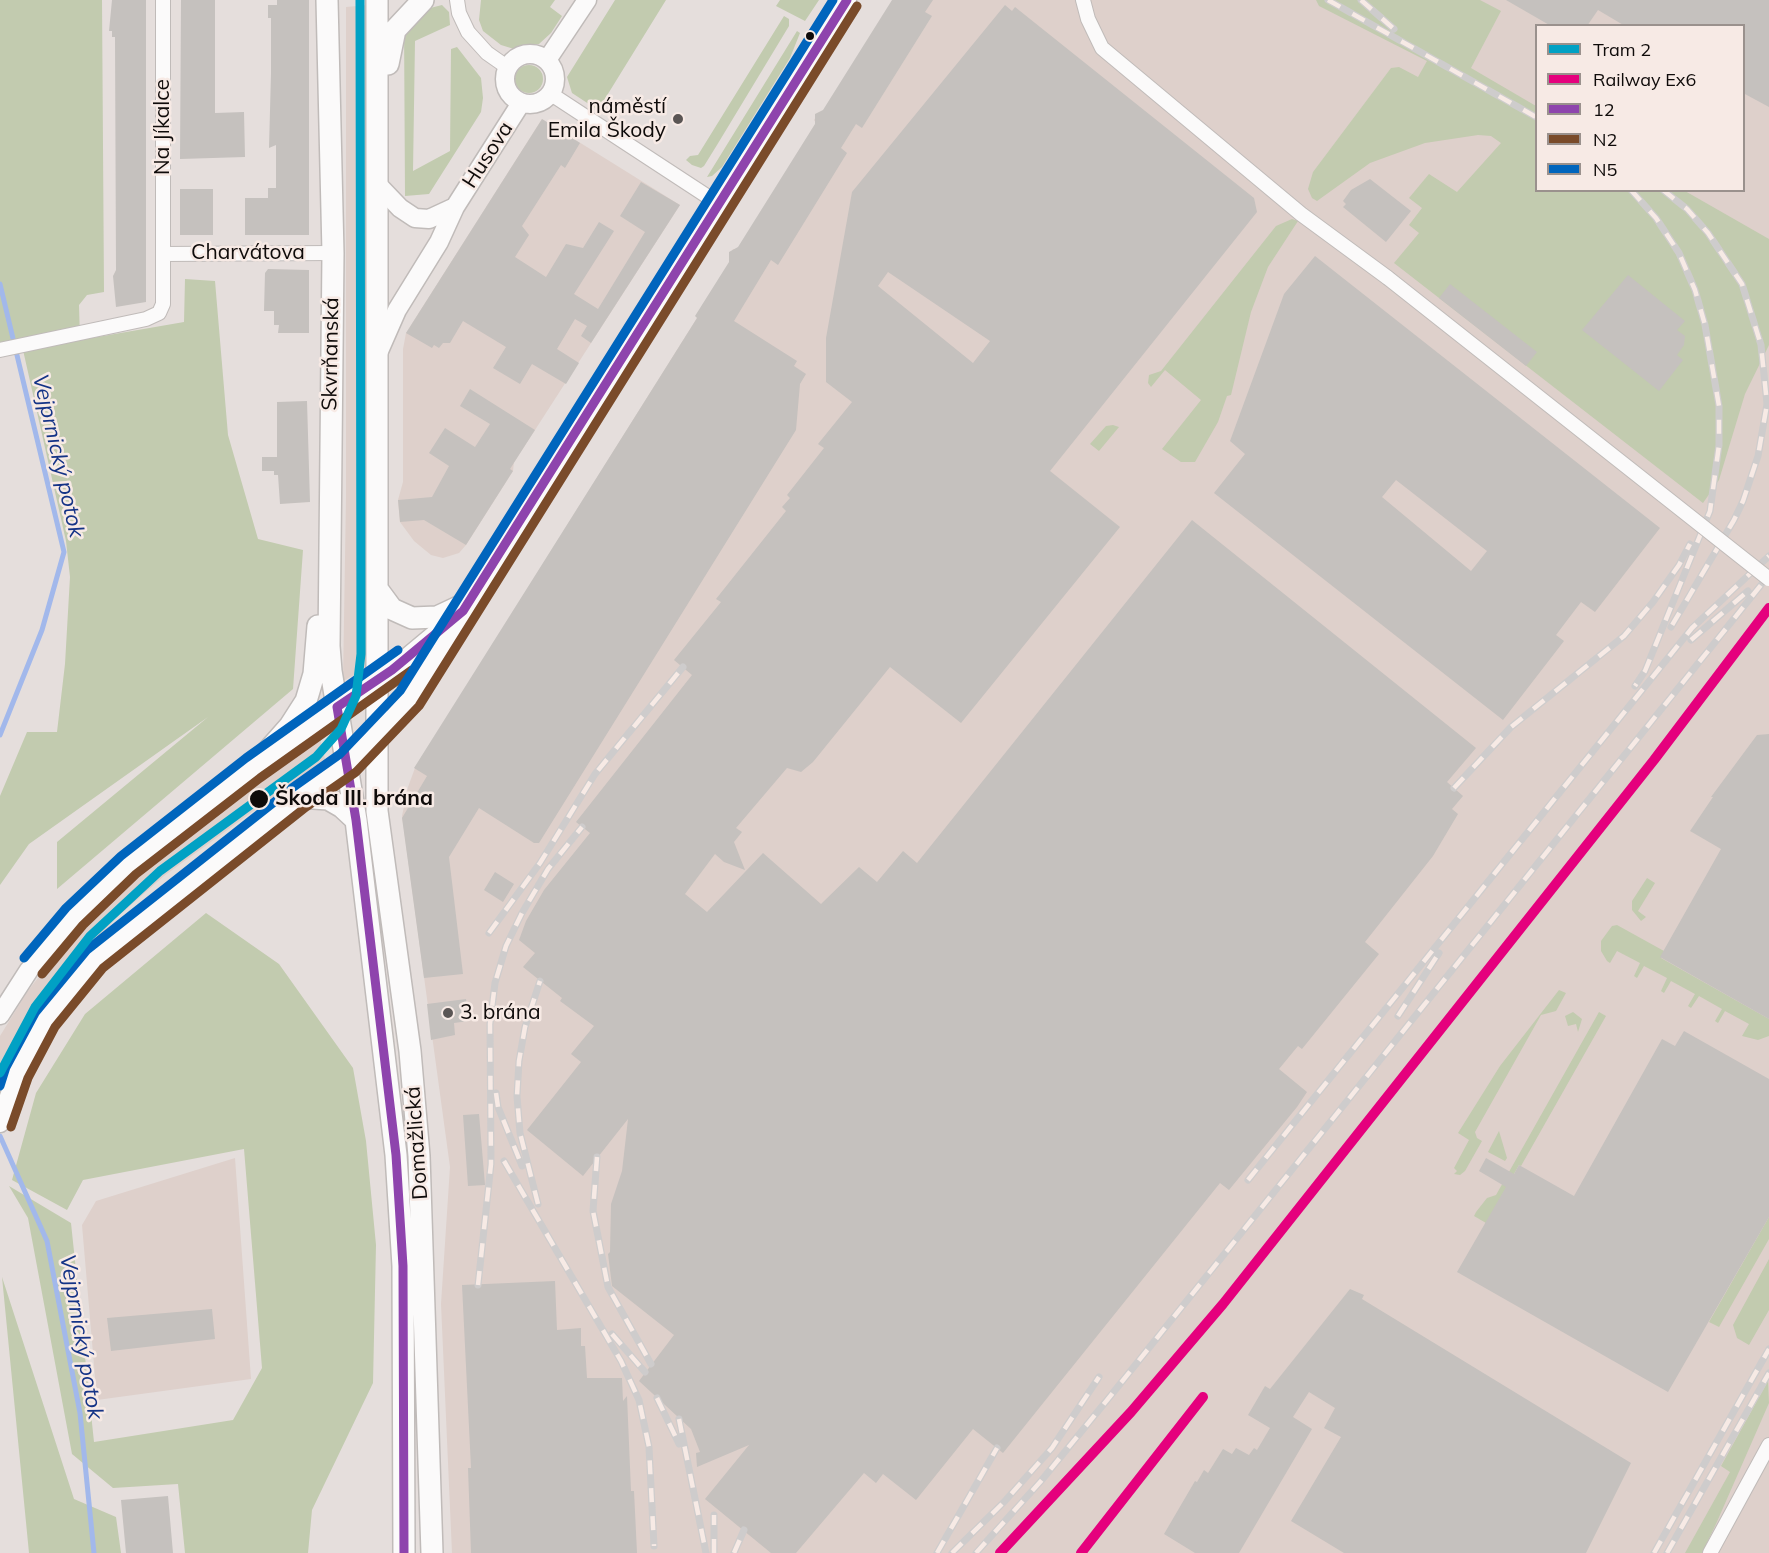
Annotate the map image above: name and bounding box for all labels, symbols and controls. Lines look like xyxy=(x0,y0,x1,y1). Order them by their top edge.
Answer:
legend xyxy=(1535,24,1745,192)
unlabelled marker xyxy=(804,30,816,42)
text: Tram 2 xyxy=(1593,38,1651,61)
text: Railway Ex6 xyxy=(1593,68,1696,91)
street label: Na Jíkalce xyxy=(150,79,176,175)
place label: náměstí Emila Škody xyxy=(548,94,666,144)
text: 12 xyxy=(1593,98,1615,121)
marker: náměstí Emila Škody xyxy=(671,112,685,126)
street label: Husova xyxy=(457,117,519,193)
text: N2 xyxy=(1593,128,1617,151)
text: N5 xyxy=(1593,158,1617,181)
street label: Charvátova xyxy=(191,240,305,266)
street label: Skvrňanská xyxy=(317,297,345,411)
water label: Vejprnický potok xyxy=(26,372,90,540)
place label: Škoda III. brána xyxy=(275,786,433,812)
marker: Škoda III. brána xyxy=(248,788,270,810)
place label: 3. brána xyxy=(460,1000,541,1026)
marker: 3. brána xyxy=(441,1006,455,1020)
street label: Domažlická xyxy=(400,1086,434,1200)
water label: Vejprnický potok xyxy=(54,1252,108,1422)

